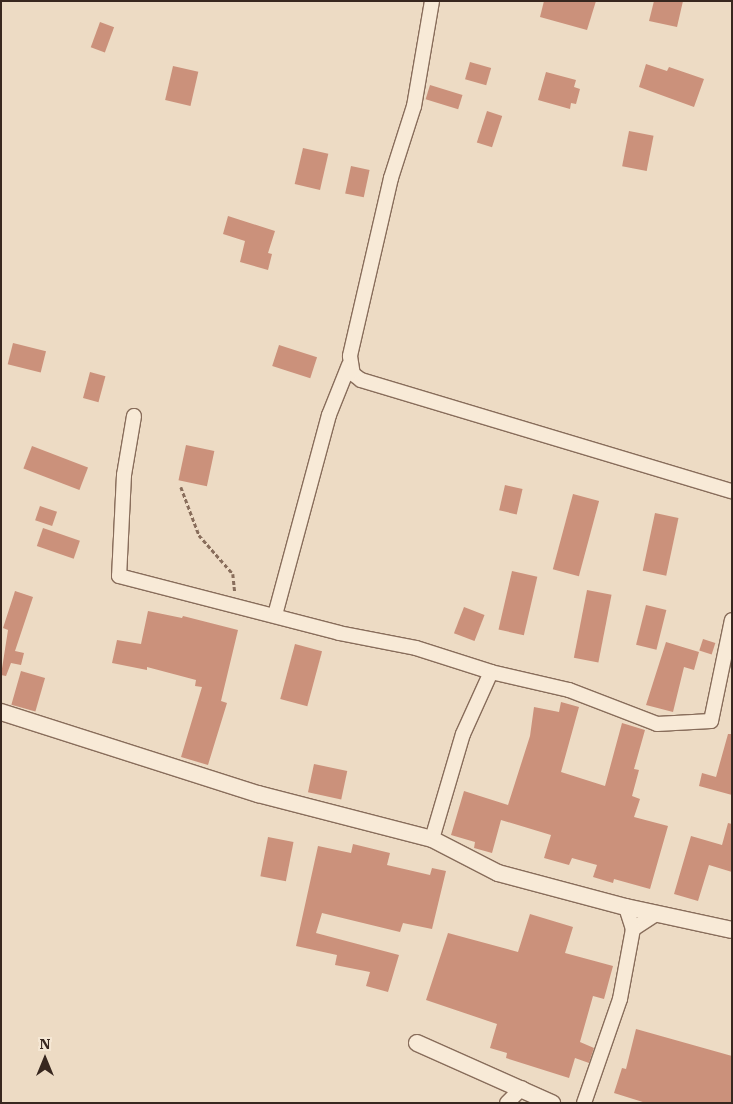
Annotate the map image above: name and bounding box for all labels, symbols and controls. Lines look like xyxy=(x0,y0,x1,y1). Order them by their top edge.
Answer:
north arrow xyxy=(20,1034,70,1084)
text: N xyxy=(39,1035,51,1053)

